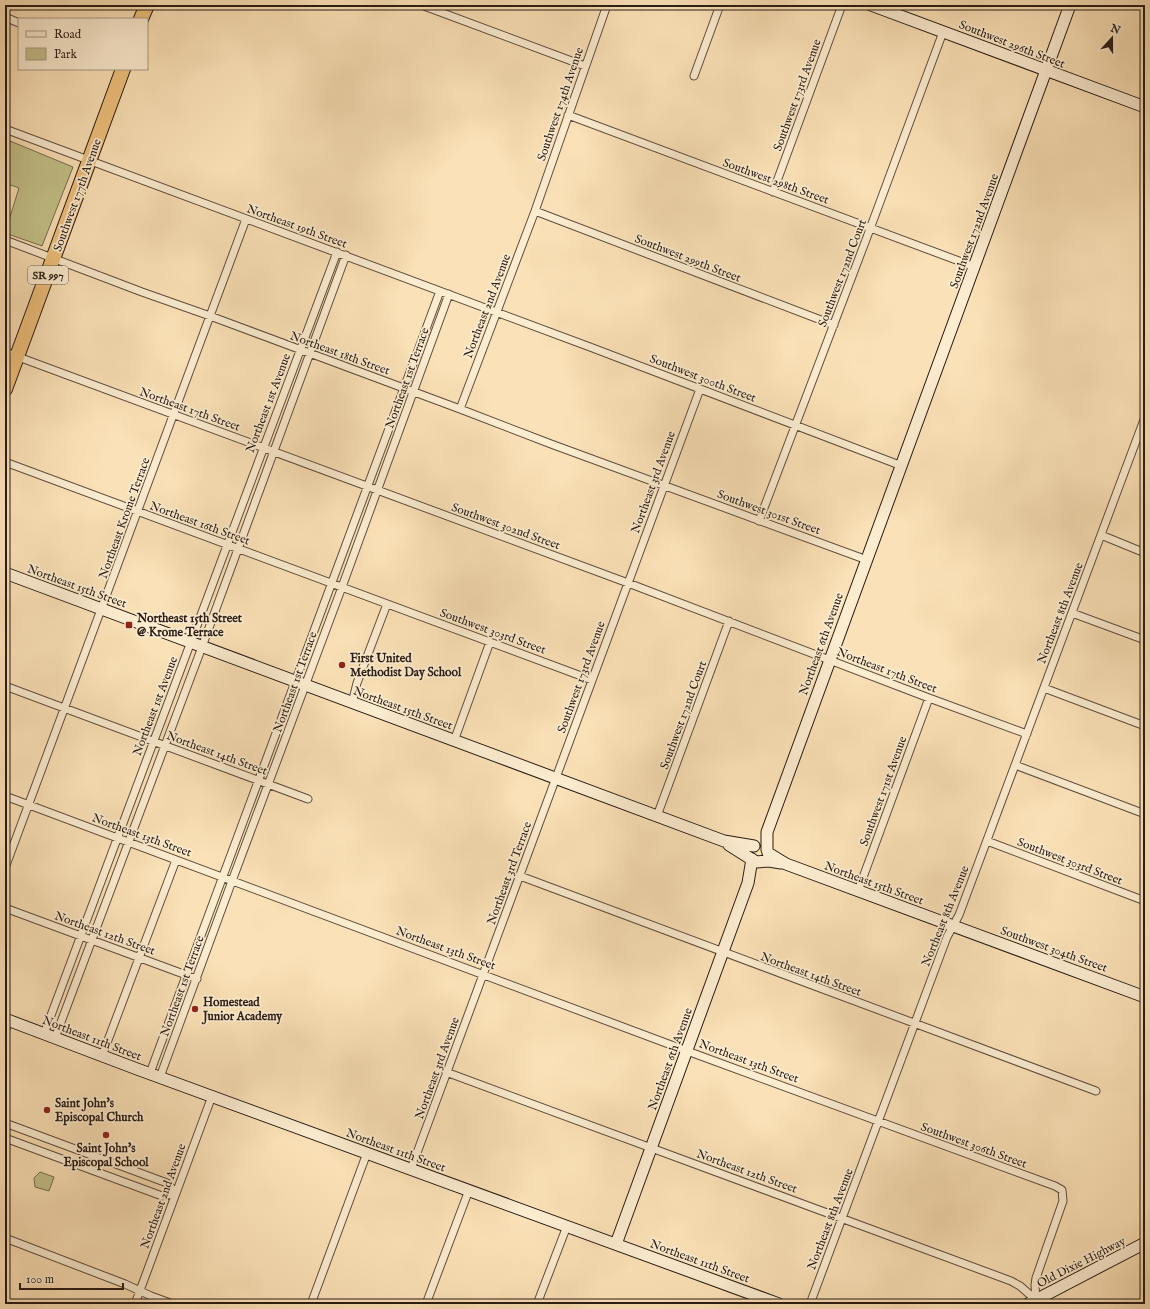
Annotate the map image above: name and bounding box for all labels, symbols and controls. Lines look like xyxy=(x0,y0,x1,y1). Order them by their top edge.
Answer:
street label: Southwest 296th Street xyxy=(957,17,1067,72)
legend xyxy=(18,18,148,70)
north arrow xyxy=(1092,18,1132,58)
text: N xyxy=(1107,21,1123,38)
text: Road xyxy=(54,27,82,42)
street label: Southwest 173rd Avenue xyxy=(770,37,825,153)
street label: Southwest 174th Avenue xyxy=(534,45,587,163)
text: Park xyxy=(54,47,77,62)
street label: Southwest 177th Avenue xyxy=(50,136,105,254)
street label: Southwest 298th Street xyxy=(721,155,831,208)
street label: Southwest 172nd Avenue xyxy=(947,171,1002,291)
street label: Northeast 19th Street xyxy=(245,201,349,252)
street label: Southwest 172nd Court xyxy=(815,217,870,329)
street label: Southwest 299th Street xyxy=(633,231,743,286)
street label: Northeast 2nd Avenue xyxy=(461,251,514,361)
road number: SR 997 xyxy=(28,266,68,284)
street label: Northeast 1st Terrace xyxy=(382,325,433,431)
street label: Northeast 18th Street xyxy=(288,328,392,378)
street label: Northeast 1st Avenue xyxy=(243,351,294,455)
street label: Southwest 300th Street xyxy=(648,351,758,406)
street label: Northeast 17th Street xyxy=(137,384,242,435)
street label: Northeast 3rd Avenue xyxy=(628,429,679,535)
street label: Northeast Krome Terrace xyxy=(96,455,154,581)
street label: Southwest 301st Street xyxy=(715,487,823,538)
street label: Northeast 16th Street xyxy=(148,498,252,549)
street label: Southwest 302nd Street xyxy=(449,500,562,553)
street label: Northeast 8th Avenue xyxy=(1034,560,1087,666)
street label: Northeast 15th Street xyxy=(25,562,129,611)
street label: Northeast 6th Avenue xyxy=(796,590,847,697)
street label: Southwest 303rd Street xyxy=(438,605,548,658)
place label: Northeast 15th Street @ Krome Terrace xyxy=(136,611,243,640)
street label: Southwest 173rd Avenue xyxy=(554,619,609,735)
marker: Northeast 15th Street @ Krome Terrace xyxy=(124,620,134,630)
street label: Northeast 1st Terrace xyxy=(270,629,321,735)
street label: Northeast 17th Street xyxy=(835,644,939,696)
place label: First United Methodist Day School xyxy=(350,651,462,681)
street label: Northeast 1st Avenue xyxy=(130,654,181,758)
street label: Southwest 172nd Court xyxy=(657,659,710,771)
marker: First United Methodist Day School xyxy=(337,660,347,670)
street label: Northeast 15th Street xyxy=(351,684,455,733)
street label: Northeast 14th Street xyxy=(164,728,269,779)
street label: Southwest 171st Avenue xyxy=(857,734,910,848)
street label: Northeast 13th Street xyxy=(90,810,194,860)
street label: Northeast 3rd Terrace xyxy=(484,819,535,927)
street label: Southwest 303rd Street xyxy=(1015,834,1125,888)
street label: Northeast 15th Street xyxy=(822,859,926,908)
street label: Northeast 8th Avenue xyxy=(918,863,973,969)
street label: Northeast 12th Street xyxy=(52,908,157,959)
street label: Northeast 13th Street xyxy=(394,923,498,973)
street label: Southwest 304th Street xyxy=(998,923,1109,976)
street label: Northeast 1st Terrace xyxy=(157,933,208,1039)
street label: Northeast 14th Street xyxy=(758,949,863,1000)
place label: Homestead Junior Academy xyxy=(201,995,283,1025)
marker: Homestead Junior Academy xyxy=(190,1004,200,1014)
street label: Northeast 6th Avenue xyxy=(645,1005,696,1112)
street label: Northeast 11th Street xyxy=(40,1013,143,1064)
street label: Northeast 3rd Avenue xyxy=(412,1015,463,1121)
street label: Northeast 13th Street xyxy=(697,1036,801,1086)
place label: Saint John's Episcopal Church xyxy=(55,1096,144,1126)
marker: Saint John's Episcopal Church xyxy=(42,1105,52,1115)
street label: Southwest 306th Street xyxy=(919,1119,1029,1172)
street label: Northeast 11th Street xyxy=(344,1125,448,1175)
marker: Saint John's Episcopal School xyxy=(101,1130,111,1140)
place label: Saint John's Episcopal School xyxy=(63,1141,149,1171)
street label: Northeast 2nd Avenue xyxy=(137,1141,190,1251)
street label: Northeast 12th Street xyxy=(694,1146,799,1197)
street label: Northeast 8th Avenue xyxy=(804,1166,857,1272)
street label: Old Dixie Highway xyxy=(1034,1234,1128,1291)
street label: Northeast 11th Street xyxy=(648,1236,752,1286)
scale bar xyxy=(20,1265,123,1291)
text: 100 m xyxy=(26,1272,54,1287)

